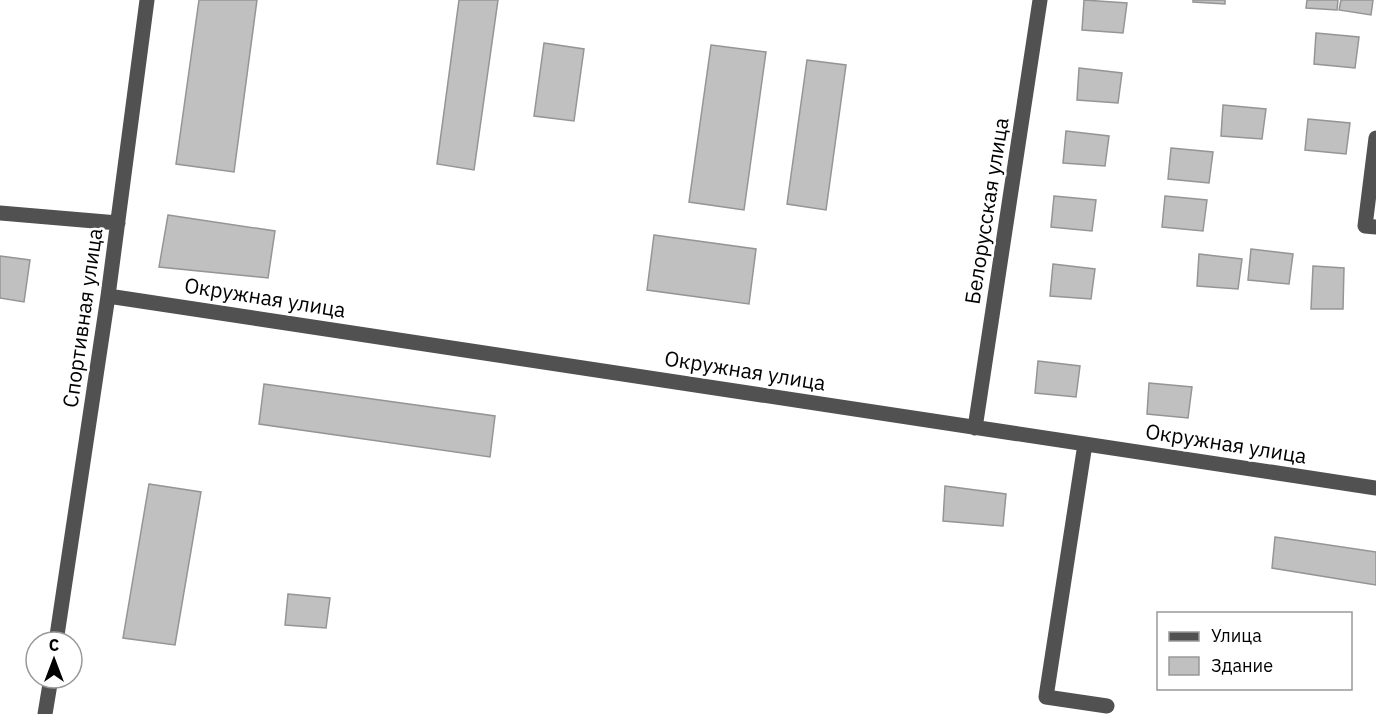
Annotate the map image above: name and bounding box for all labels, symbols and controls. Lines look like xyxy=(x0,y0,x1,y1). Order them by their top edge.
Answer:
street label: Белорусская улица xyxy=(957,115,1015,306)
street label: Спортивная улица xyxy=(56,226,108,409)
street label: Окружная улица xyxy=(182,270,348,324)
street label: Окружная улица xyxy=(662,343,828,397)
street label: Окружная улица xyxy=(1143,416,1309,470)
legend xyxy=(1157,612,1352,690)
text: Улица xyxy=(1211,624,1262,647)
north arrow xyxy=(24,630,84,690)
text: С xyxy=(49,635,59,655)
text: Здание xyxy=(1211,654,1273,677)

